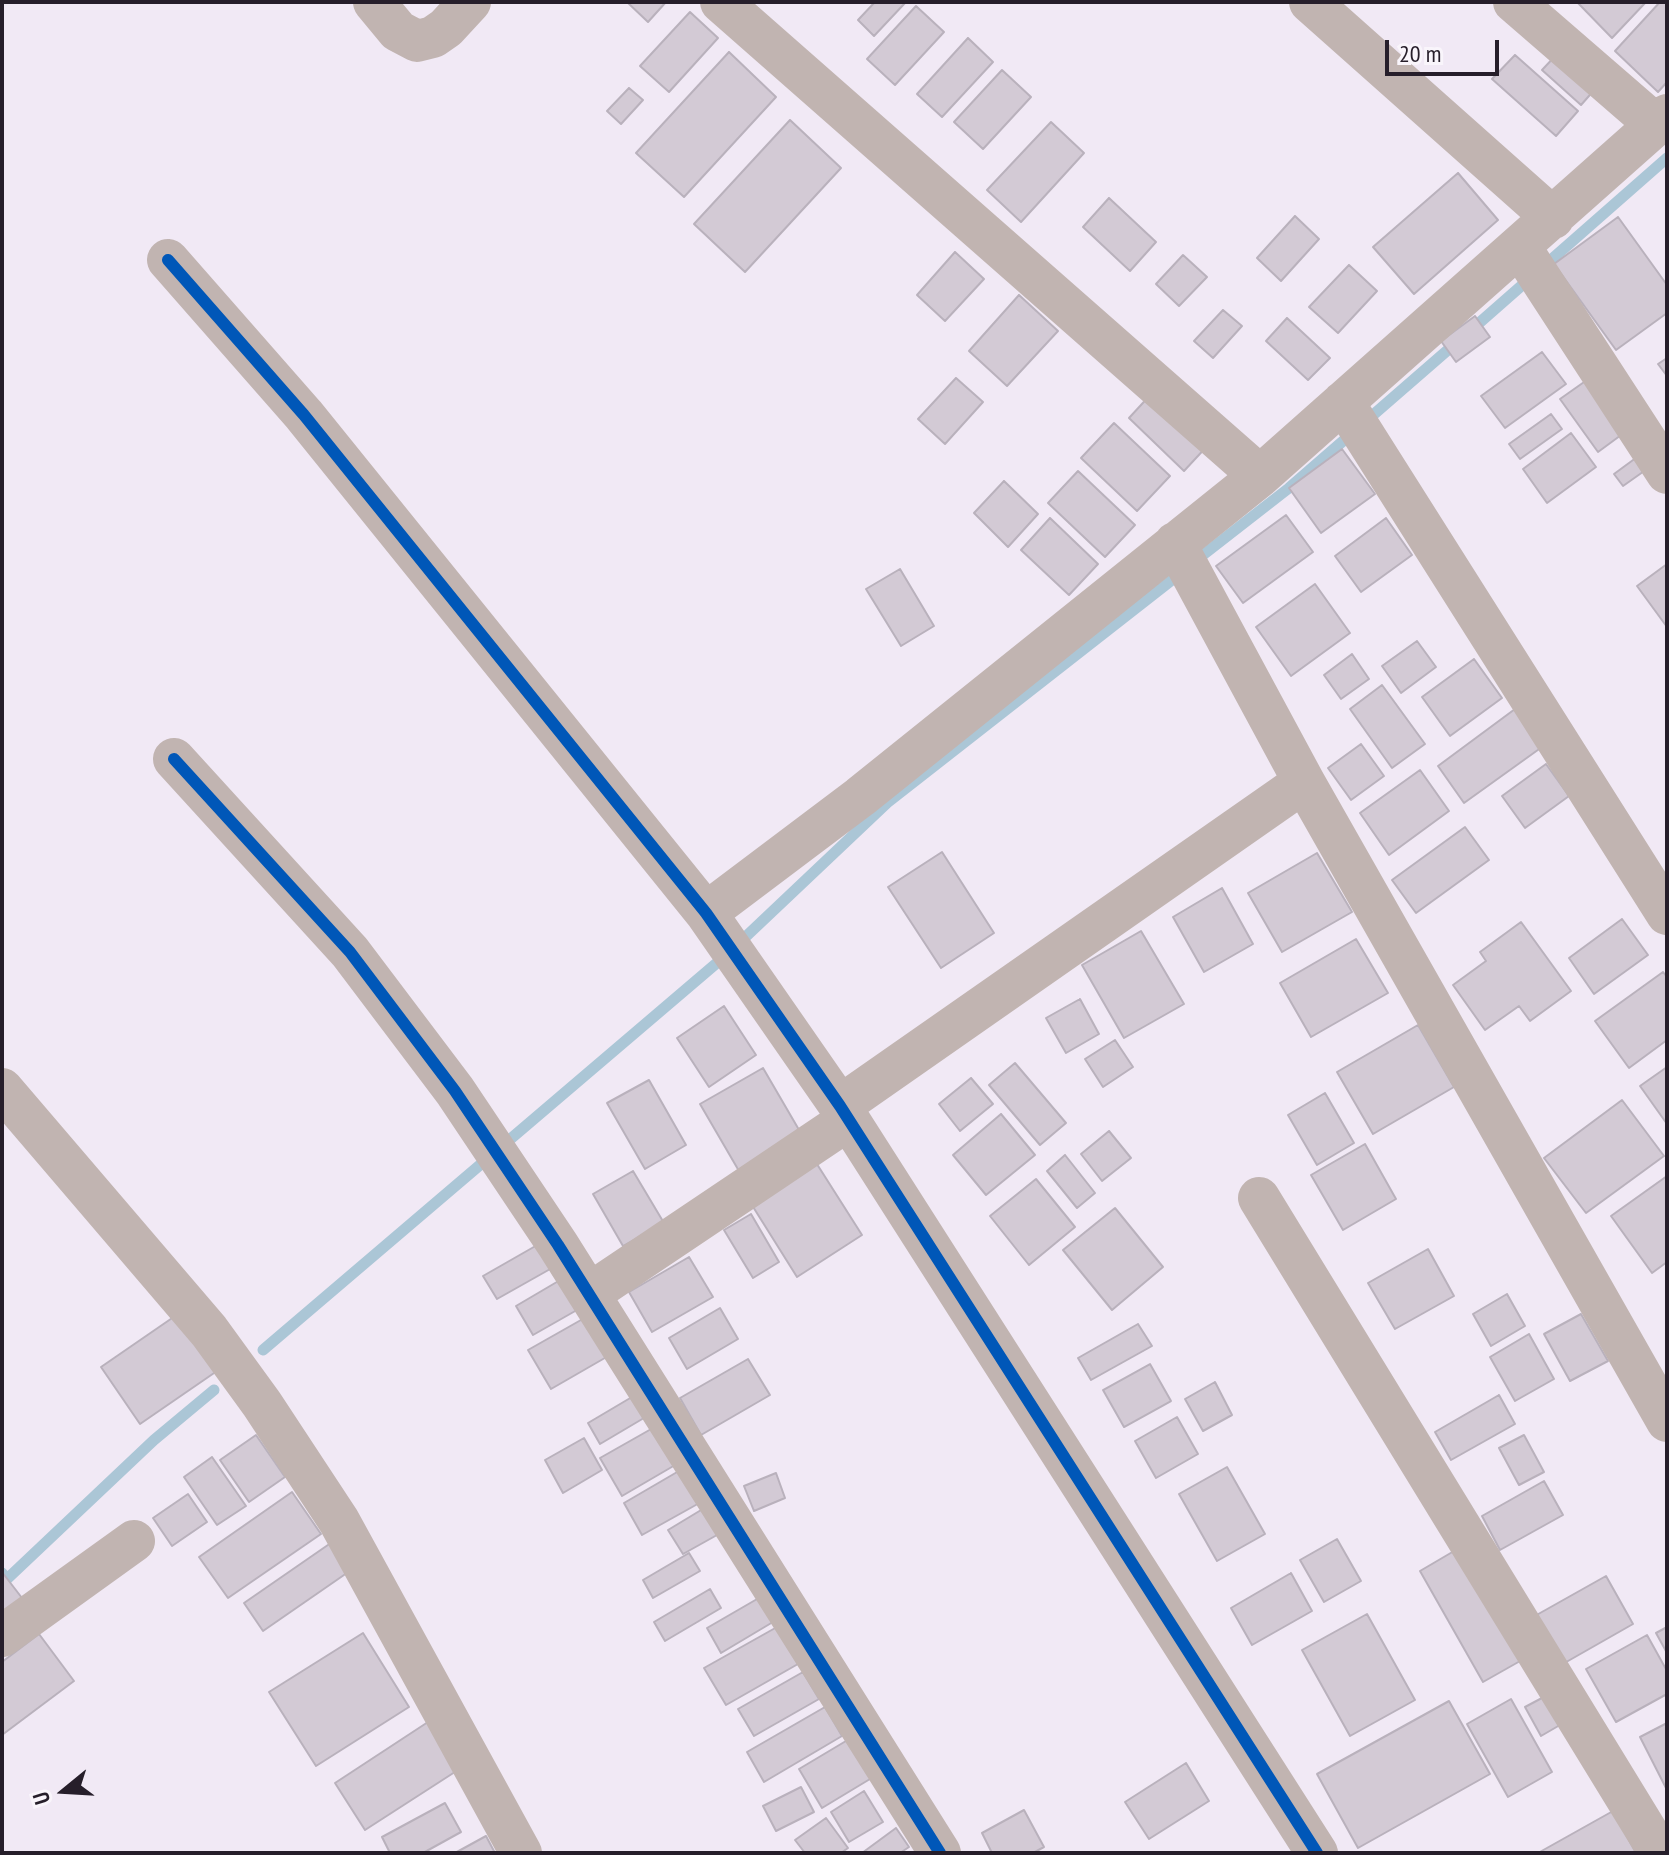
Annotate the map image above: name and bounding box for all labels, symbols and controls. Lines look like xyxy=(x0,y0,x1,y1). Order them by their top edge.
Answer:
scale bar xyxy=(1389,24,1503,74)
text: 20 m xyxy=(1399,38,1441,69)
north arrow xyxy=(24,1751,104,1831)
text: U xyxy=(26,1789,56,1808)

